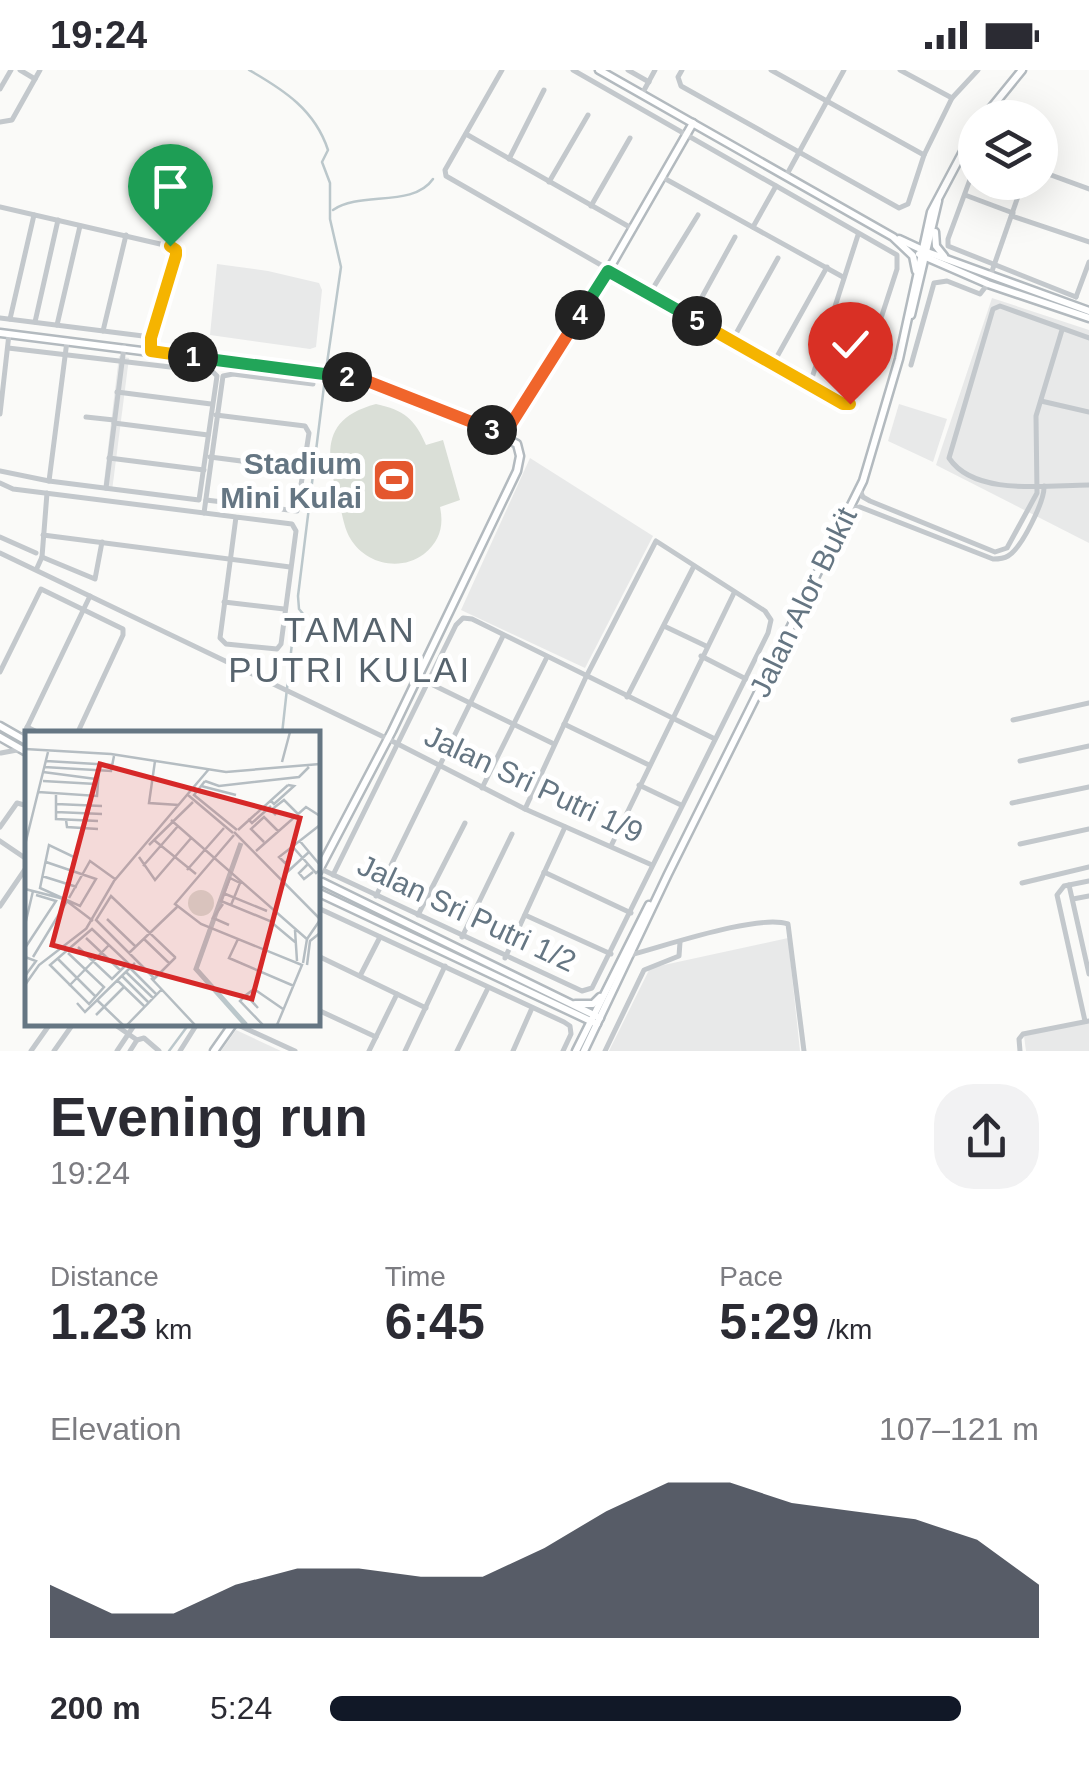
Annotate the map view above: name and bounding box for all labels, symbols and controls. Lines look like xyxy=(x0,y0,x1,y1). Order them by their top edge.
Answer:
text: 19:24 xyxy=(50,14,147,56)
map controls xyxy=(958,100,1058,200)
button: layers xyxy=(958,100,1058,200)
pin xyxy=(128,144,213,247)
icon: arrive xyxy=(143,159,198,214)
pin: 4 xyxy=(555,290,605,340)
pin: 5 xyxy=(672,296,722,346)
text: 4 xyxy=(572,299,588,330)
pin xyxy=(808,302,893,405)
text: 5 xyxy=(689,305,705,336)
icon: check xyxy=(823,317,878,372)
pin: 1 xyxy=(168,332,218,382)
text: 1 xyxy=(185,341,201,372)
pin: 2 xyxy=(322,352,372,402)
text: 2 xyxy=(339,361,355,392)
pin: 3 xyxy=(467,405,517,455)
text: 3 xyxy=(484,414,500,445)
place label: Stadium Mini Kulai xyxy=(220,447,362,514)
sports icon: Stadium Mini Kulai xyxy=(371,457,417,503)
street label: Jalan Alor Bukit xyxy=(743,501,863,702)
district label: TAMAN PUTRI KULAI xyxy=(228,610,472,689)
street label: Jalan Sri Putri 1/9 xyxy=(420,719,648,849)
inset map xyxy=(25,731,320,1026)
street label: Jalan Sri Putri 1/2 xyxy=(353,848,581,978)
button: share xyxy=(934,1084,1039,1189)
text: Evening run xyxy=(50,1086,368,1148)
text: 19:24 xyxy=(50,1155,130,1191)
text: Distance xyxy=(50,1261,159,1292)
text: Time xyxy=(385,1261,446,1292)
text: Pace xyxy=(719,1261,783,1292)
text: 1.23 xyxy=(50,1294,147,1350)
text: 6:45 xyxy=(385,1294,485,1350)
text: 5:29 xyxy=(719,1294,819,1350)
text: km xyxy=(147,1314,192,1345)
text: /km xyxy=(819,1314,872,1345)
text: Elevation xyxy=(50,1411,182,1447)
text: 107–121 m xyxy=(879,1411,1039,1447)
text: 200 m xyxy=(50,1690,141,1726)
text: 5:24 xyxy=(210,1690,272,1726)

